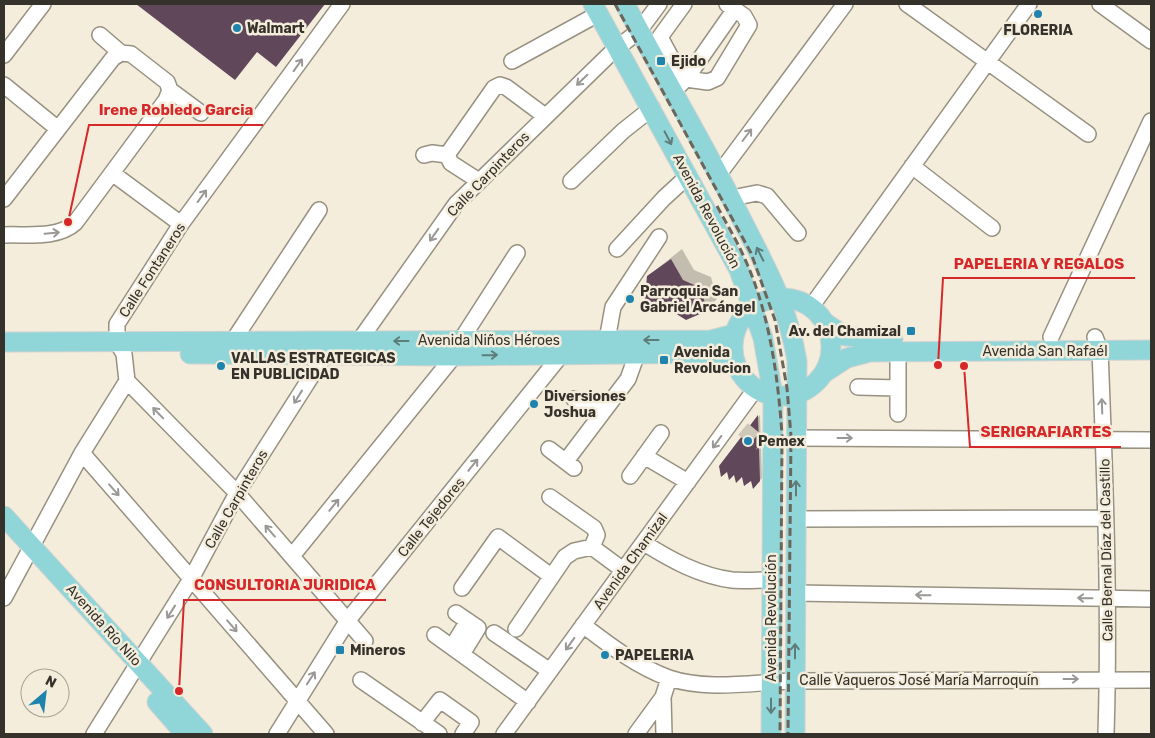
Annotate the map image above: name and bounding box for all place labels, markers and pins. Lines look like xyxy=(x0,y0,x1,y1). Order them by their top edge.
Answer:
marker: FLORERIA xyxy=(1032,8,1044,20)
place label: Walmart xyxy=(247,20,305,37)
marker: Walmart xyxy=(231,22,243,34)
place label: FLORERIA xyxy=(1003,22,1073,39)
place label: Ejido xyxy=(671,53,706,70)
marker: Ejido xyxy=(655,55,667,67)
callout: Irene Robledo Garcia xyxy=(89,95,263,125)
callout: PAPELERIA Y REGALOS xyxy=(943,248,1135,278)
place label: Parroquia San Gabriel Arcángel xyxy=(640,283,756,316)
marker: Parroquia San Gabriel Arcángel xyxy=(624,293,636,305)
place label: Av. del Chamizal xyxy=(789,323,901,340)
marker: Av. del Chamizal xyxy=(905,325,917,337)
place label: Avenida Revolucion xyxy=(674,344,751,377)
place label: VALLAS ESTRATEGICAS EN PUBLICIDAD xyxy=(231,350,396,383)
marker: Avenida Revolucion xyxy=(658,354,670,366)
marker: VALLAS ESTRATEGICAS EN PUBLICIDAD xyxy=(215,360,227,372)
place label: Diversiones Joshua xyxy=(544,388,626,421)
marker: Diversiones Joshua xyxy=(528,398,540,410)
callout: SERIGRAFIARTES xyxy=(970,417,1121,447)
place label: Pemex xyxy=(758,433,806,450)
marker: Pemex xyxy=(742,435,754,447)
callout: CONSULTORIA JURIDICA xyxy=(184,570,386,600)
place label: Mineros xyxy=(350,642,406,659)
marker: Mineros xyxy=(334,644,346,656)
place label: PAPELERIA xyxy=(615,647,694,664)
marker: PAPELERIA xyxy=(599,649,611,661)

